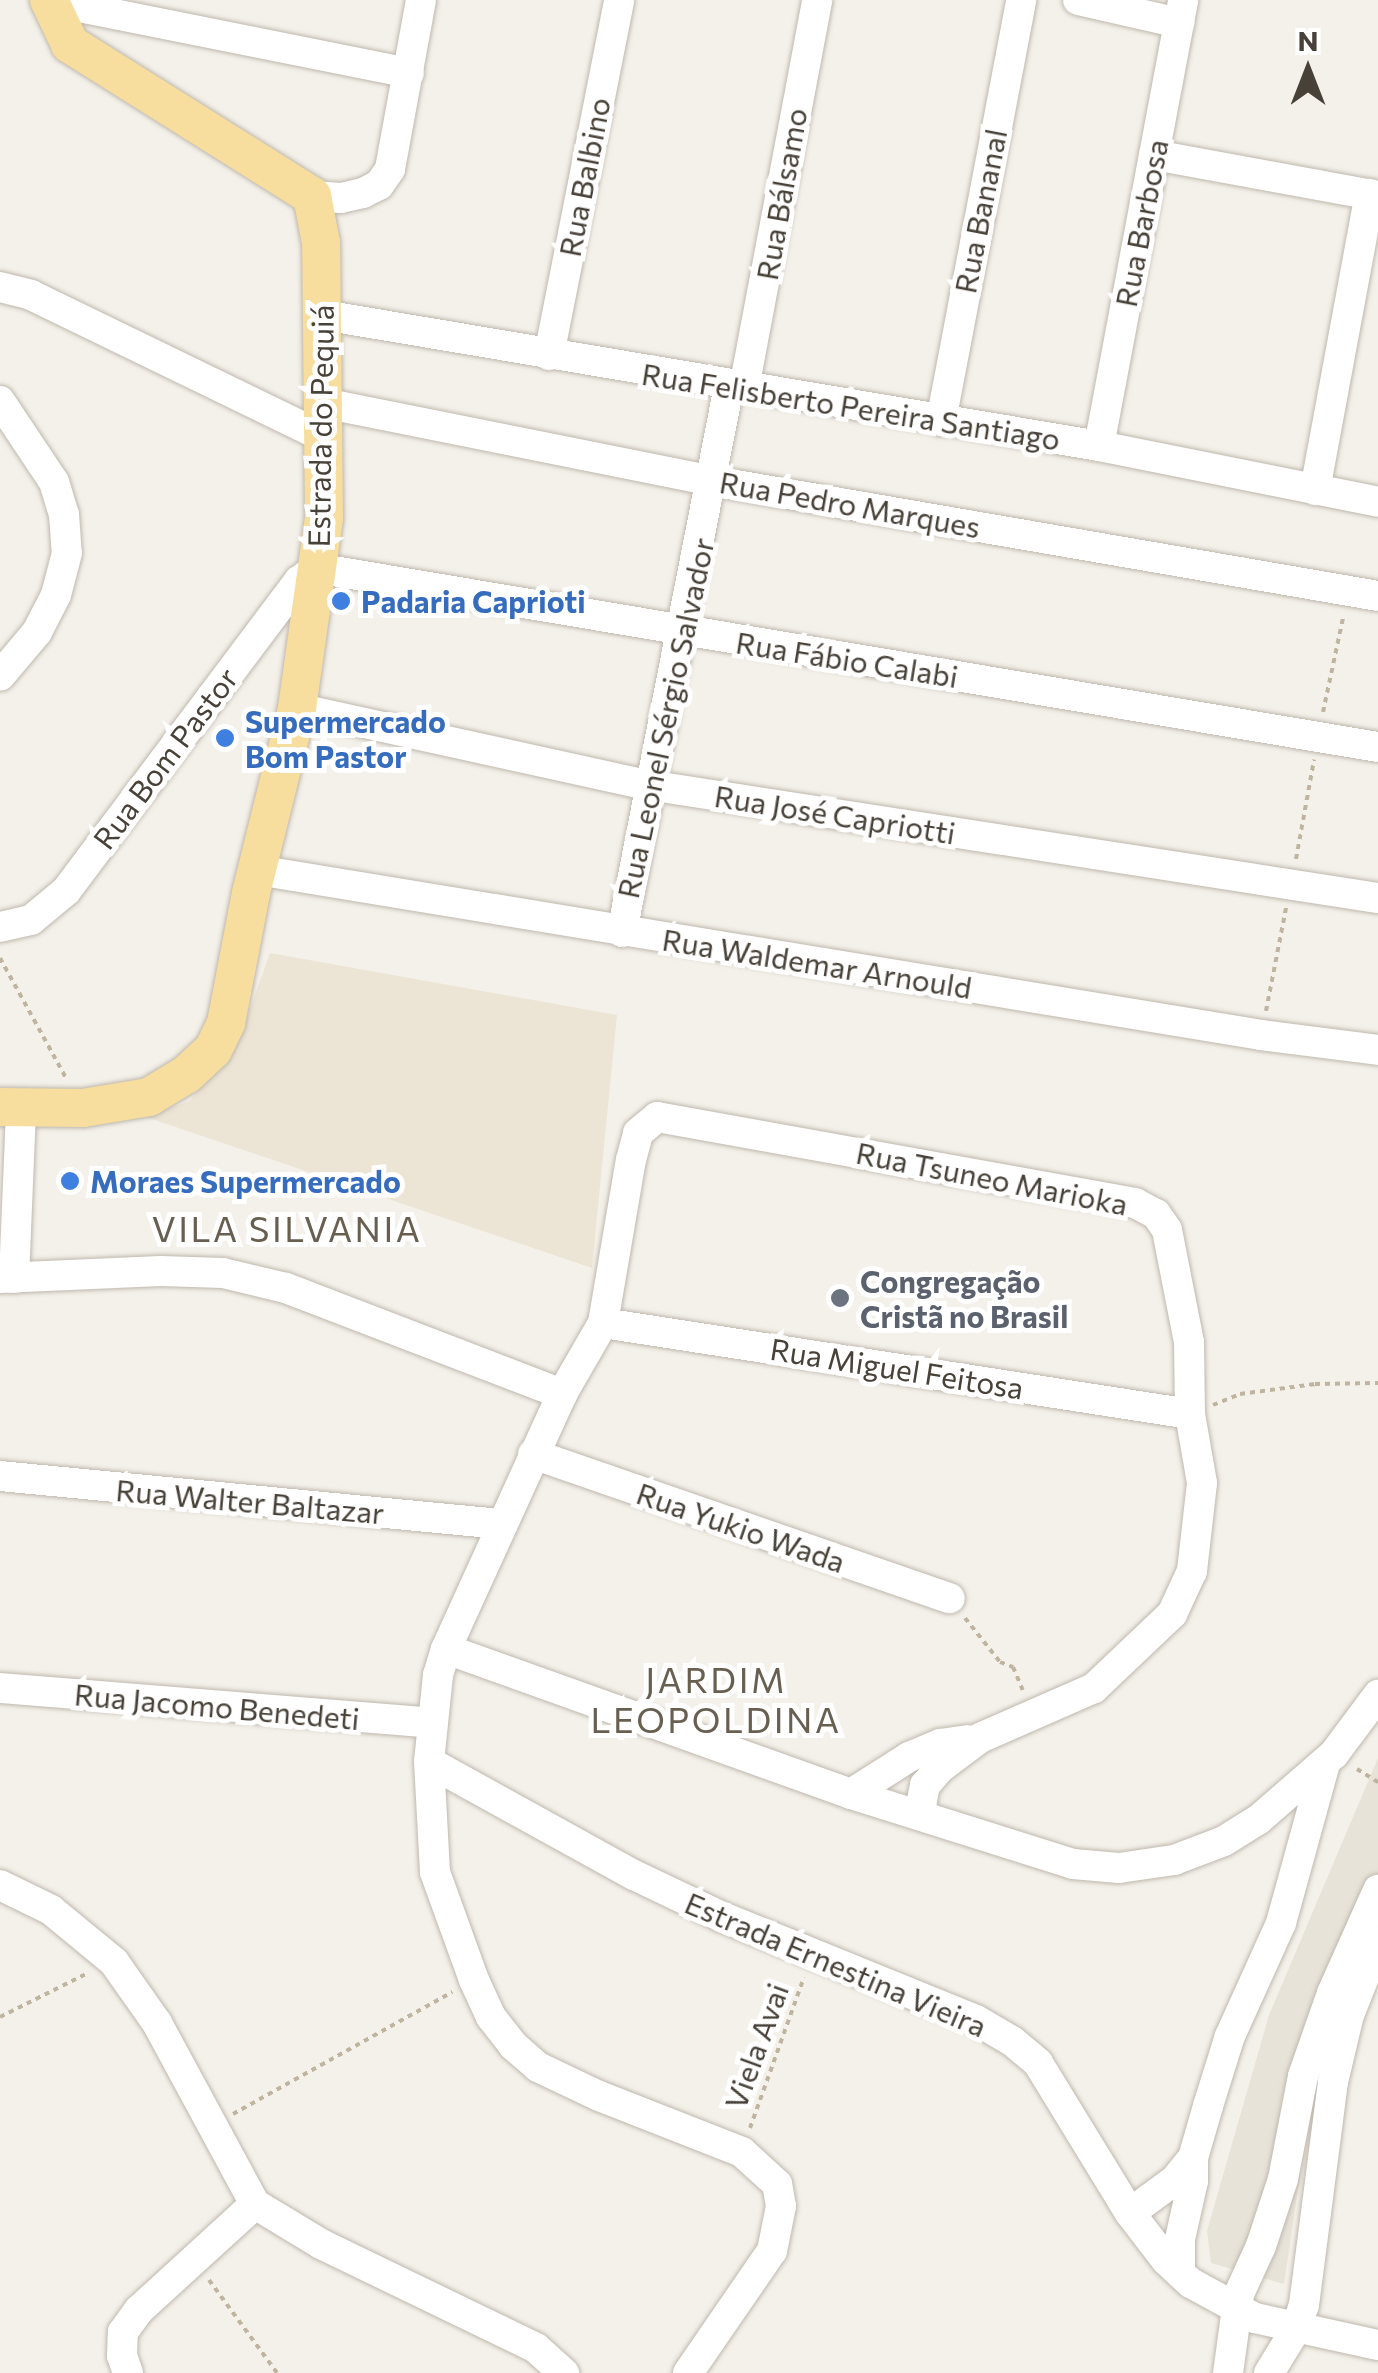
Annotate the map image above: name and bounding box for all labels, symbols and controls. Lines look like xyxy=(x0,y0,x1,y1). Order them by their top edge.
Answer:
north arrow xyxy=(1258,20,1358,120)
text: N xyxy=(1298,23,1319,57)
street label: Rua Balbino xyxy=(551,94,617,260)
street label: Rua Bálsamo xyxy=(748,105,814,283)
street label: Rua Bananal xyxy=(946,126,1014,296)
street label: Rua Barbosa xyxy=(1107,136,1175,310)
street label: Estrada do Pequiá xyxy=(300,305,340,547)
street label: Rua Felisberto Pereira Santiago xyxy=(639,355,1063,457)
street label: Rua Pedro Marques xyxy=(717,463,983,545)
street label: Rua Leonel Sérgio Salvador xyxy=(609,535,721,901)
place label: Padaria Caprioti xyxy=(361,583,586,619)
marker: Padaria Caprioti xyxy=(330,590,352,612)
street label: Rua Fábio Calabi xyxy=(733,624,961,694)
street label: Rua Bom Pastor xyxy=(85,660,245,856)
place label: Supermercado Bom Pastor xyxy=(245,703,446,774)
marker: Supermercado Bom Pastor xyxy=(214,727,236,749)
street label: Rua José Capriotti xyxy=(712,777,958,851)
street label: Rua Waldemar Arnould xyxy=(660,921,974,1005)
street label: Rua Tsuneo Marioka xyxy=(853,1134,1131,1222)
place label: Moraes Supermercado xyxy=(90,1163,401,1199)
marker: Moraes Supermercado xyxy=(59,1170,81,1192)
district label: VILA SILVANIA xyxy=(152,1207,422,1249)
place label: Congregação Cristã no Brasil xyxy=(860,1263,1068,1334)
marker: Congregação Cristã no Brasil xyxy=(829,1287,851,1309)
street label: Rua Miguel Feitosa xyxy=(768,1330,1026,1406)
street label: Rua Walter Baltazar xyxy=(114,1471,386,1531)
street label: Rua Yukio Wada xyxy=(632,1475,850,1579)
district label: JARDIM LEOPOLDINA xyxy=(590,1658,842,1740)
street label: Rua Jacomo Benedeti xyxy=(73,1676,361,1736)
street label: Estrada Ernestina Vieira xyxy=(680,1884,992,2044)
street label: Viela Avai xyxy=(717,1978,795,2114)

